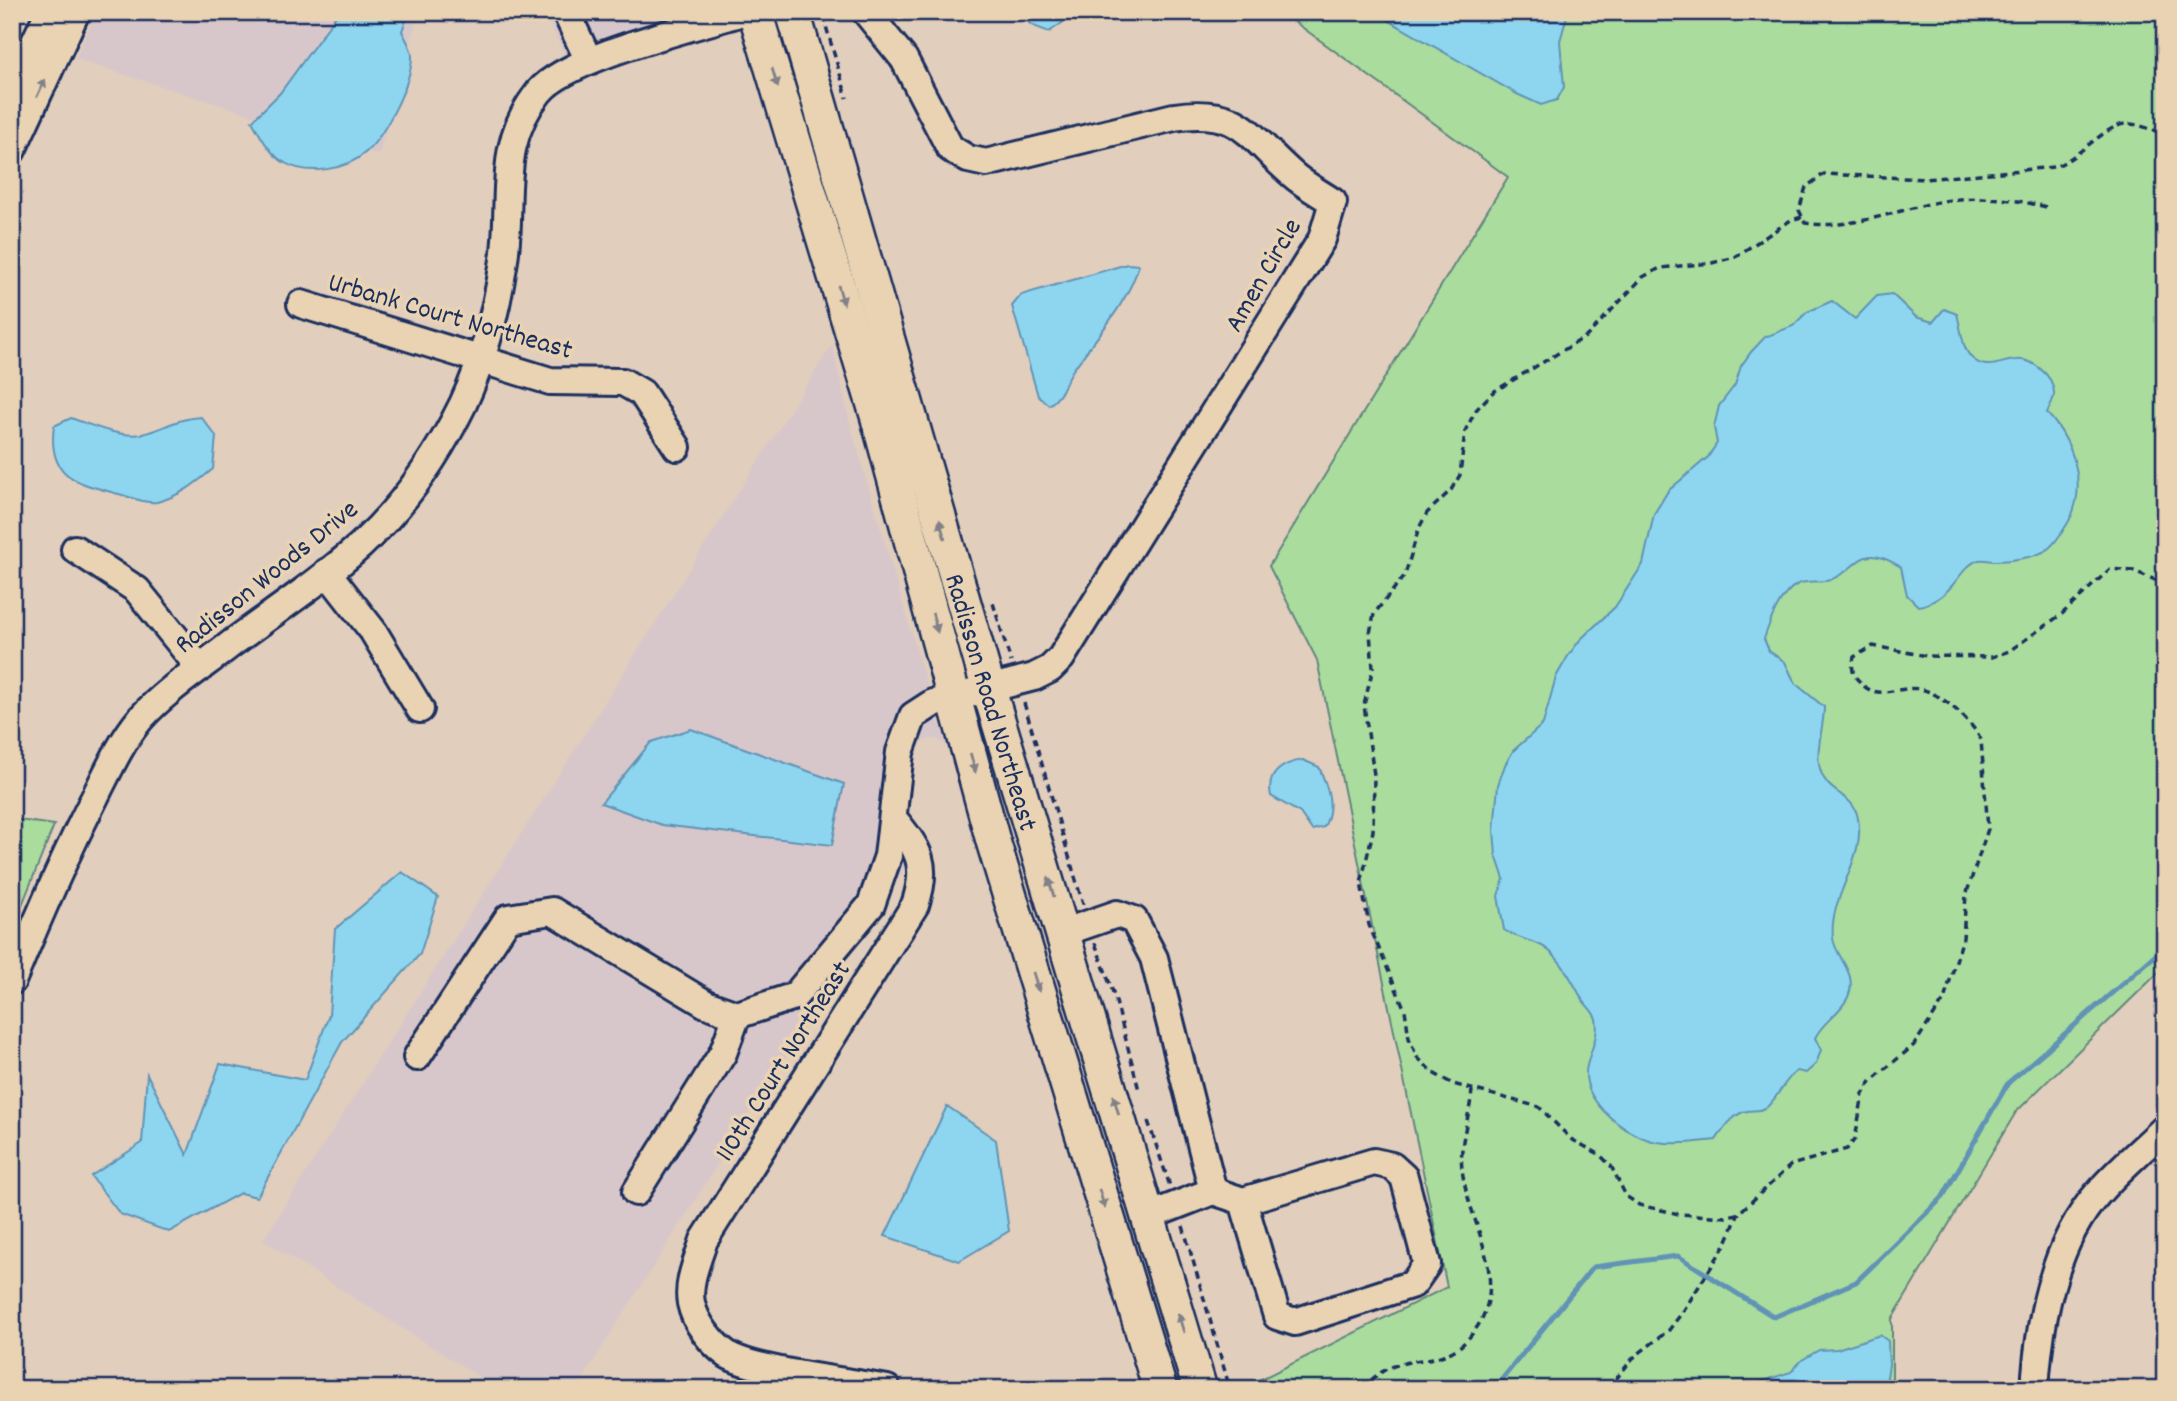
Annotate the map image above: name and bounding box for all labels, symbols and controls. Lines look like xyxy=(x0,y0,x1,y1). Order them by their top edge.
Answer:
one-way arrow xyxy=(770,67,780,88)
one-way arrow xyxy=(35,78,47,98)
street label: Amen Circle xyxy=(1217,212,1314,341)
street label: Urbank Court Northeast xyxy=(323,265,577,373)
one-way arrow xyxy=(836,285,847,306)
street label: Radisson Woods Drive xyxy=(167,492,369,666)
one-way arrow xyxy=(936,518,946,539)
street label: Radisson Road Northeast xyxy=(931,569,1045,837)
one-way arrow xyxy=(930,612,941,634)
one-way arrow xyxy=(968,752,979,774)
one-way arrow xyxy=(1045,877,1055,898)
street label: 110th Court Northeast xyxy=(707,955,863,1171)
one-way arrow xyxy=(1031,971,1042,992)
one-way arrow xyxy=(1110,1095,1120,1116)
one-way arrow xyxy=(1098,1189,1108,1210)
one-way arrow xyxy=(1175,1313,1185,1334)

